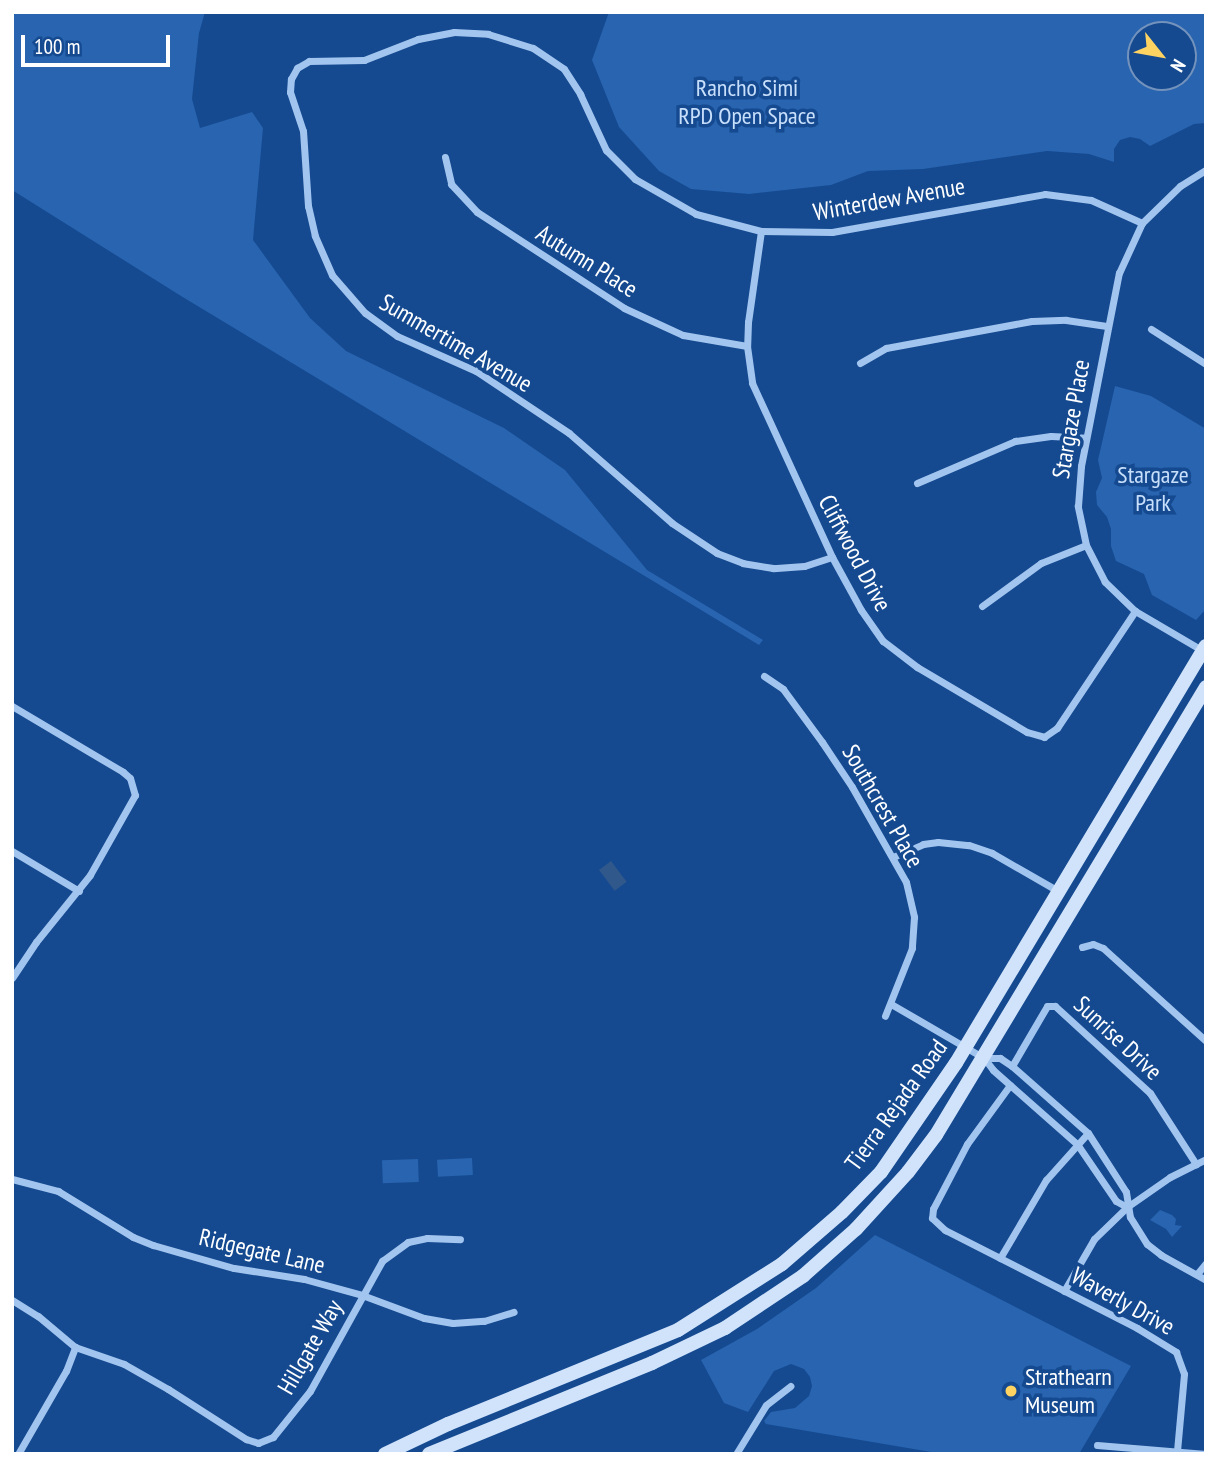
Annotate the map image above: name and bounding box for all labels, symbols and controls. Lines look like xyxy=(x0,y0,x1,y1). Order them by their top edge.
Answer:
scale bar xyxy=(24,21,173,65)
north arrow xyxy=(1127,21,1197,91)
text: 100 m xyxy=(34,33,80,60)
text: N xyxy=(1165,55,1191,76)
park label: Rancho Simi RPD Open Space xyxy=(678,74,816,130)
street label: Winterdew Avenue xyxy=(810,171,968,227)
street label: Autumn Place xyxy=(531,219,643,303)
street label: Summertime Avenue xyxy=(374,287,538,399)
street label: Stargaze Place xyxy=(1046,357,1096,481)
park label: Stargaze Park xyxy=(1117,461,1189,517)
street label: Cliffwood Drive xyxy=(812,490,898,616)
street label: Southcrest Place xyxy=(836,739,930,873)
street label: Sunrise Drive xyxy=(1068,990,1168,1086)
street label: Tierra Rejada Road xyxy=(839,1034,953,1176)
street label: Ridgegate Lane xyxy=(196,1223,328,1279)
street label: Waverly Drive xyxy=(1066,1261,1180,1341)
street label: Hillgate Way xyxy=(271,1295,349,1399)
place label: Strathearn Museum xyxy=(1025,1363,1112,1419)
marker: Strathearn Museum xyxy=(1003,1383,1019,1399)

